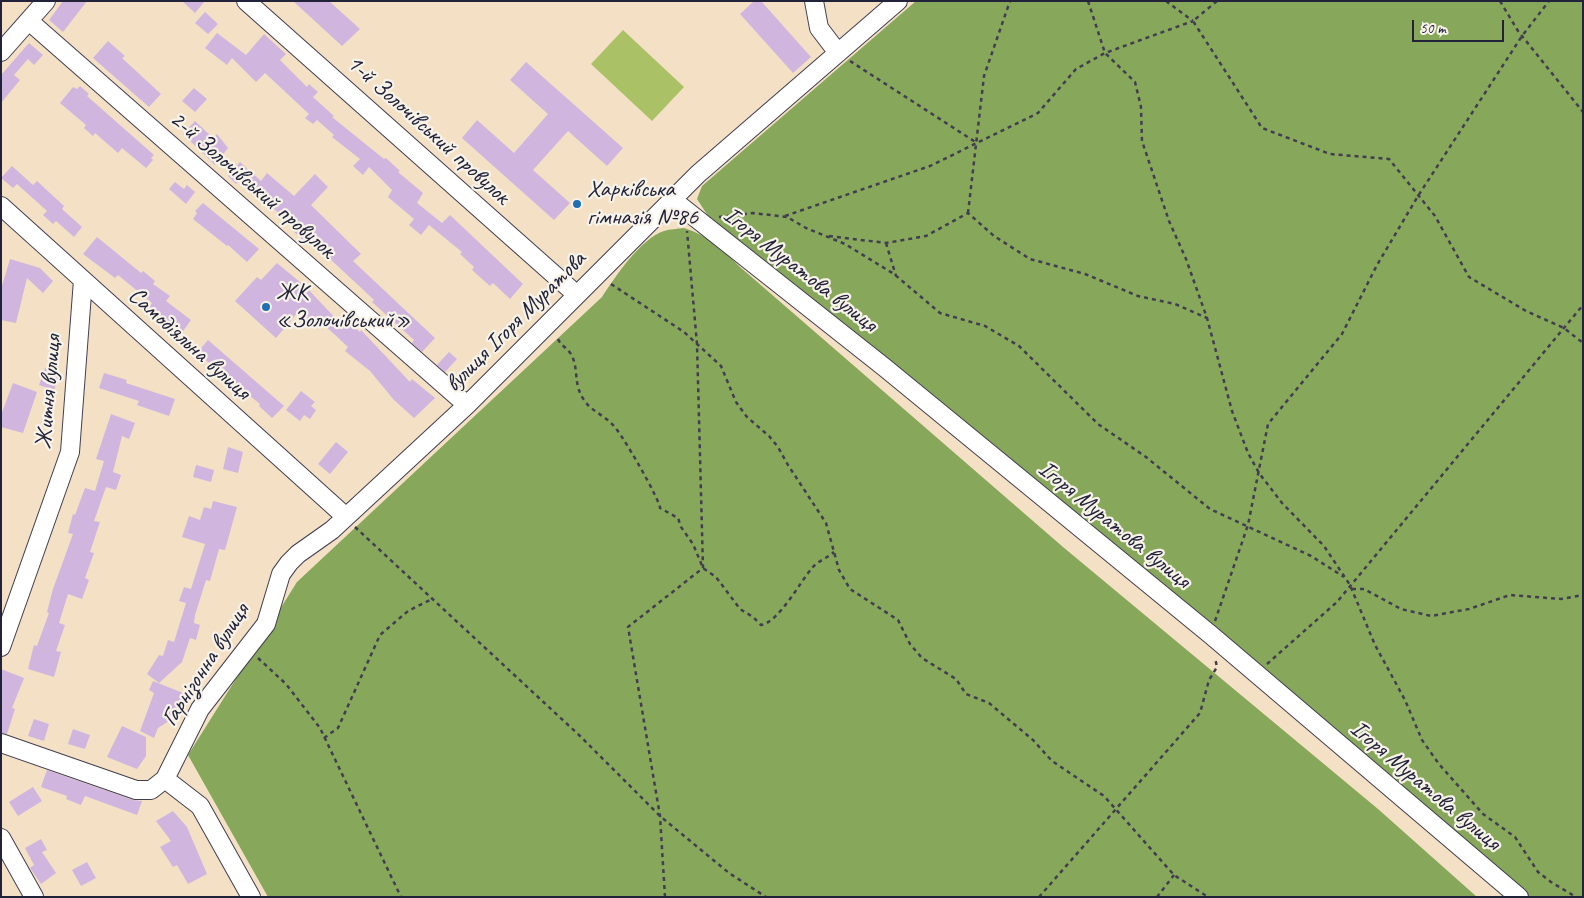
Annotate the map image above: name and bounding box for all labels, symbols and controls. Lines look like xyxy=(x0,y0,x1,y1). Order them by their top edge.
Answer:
scale bar xyxy=(1414,10,1506,42)
text: 50 m xyxy=(1420,19,1446,38)
street label: 1-й Золочівський провулок xyxy=(340,49,516,211)
street label: 2-й Золочівський провулок xyxy=(163,105,341,265)
place label: Харківська гімназія №86 xyxy=(587,176,698,232)
marker: Харківська гімназія №86 xyxy=(571,198,583,210)
street label: Ігоря Муратова вулиця xyxy=(717,201,883,339)
street label: вулиця Ігоря Муратова xyxy=(440,246,592,398)
place label: ЖК «Золочівський» xyxy=(276,279,410,335)
street label: Самодіяльна вулиця xyxy=(122,281,256,407)
marker: ЖК «Золочівський» xyxy=(260,301,272,313)
street label: Житня вулиця xyxy=(30,334,68,450)
street label: Ігоря Муратова вулиця xyxy=(1032,455,1196,595)
street label: Гарнізонна вулиця xyxy=(156,598,256,732)
street label: Ігоря Муратова вулиця xyxy=(1344,715,1506,857)

